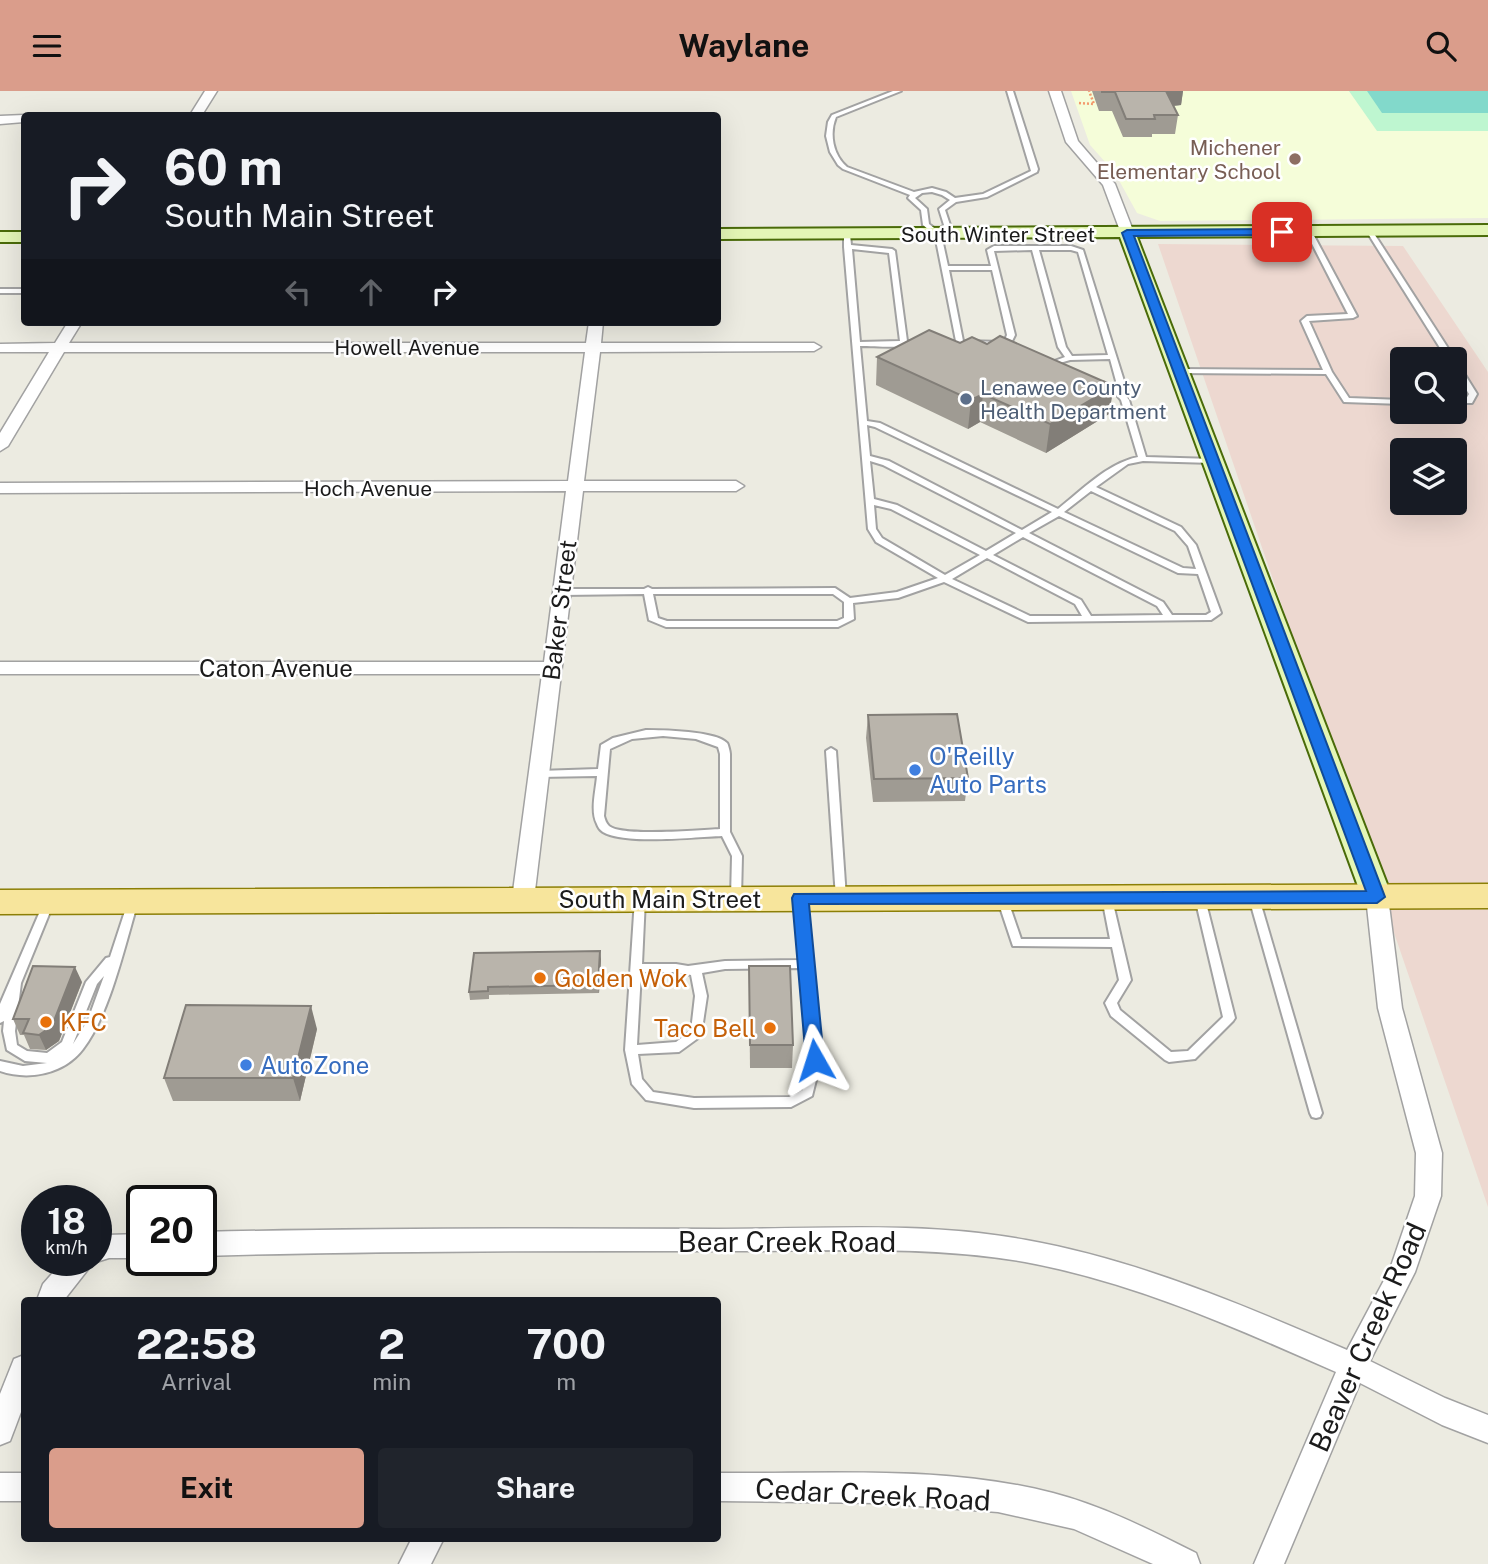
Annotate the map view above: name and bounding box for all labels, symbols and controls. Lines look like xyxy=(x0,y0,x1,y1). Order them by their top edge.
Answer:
icon: menu xyxy=(28,27,66,65)
text: Waylane xyxy=(679,27,809,64)
icon: search xyxy=(1422,27,1460,65)
place label: Michener Elementary School xyxy=(1097,135,1281,184)
text: 60 m xyxy=(164,138,283,196)
icon: right xyxy=(49,140,140,231)
marker: Michener Elementary School xyxy=(1287,151,1303,167)
text: South Main Street xyxy=(164,197,435,234)
pin xyxy=(1252,202,1312,262)
icon: arrive xyxy=(1263,213,1301,251)
street label: South Winter Street xyxy=(901,222,1095,247)
icon: left xyxy=(279,273,317,311)
icon: ahead xyxy=(352,273,390,311)
icon: right xyxy=(425,273,463,311)
street label: Howell Avenue xyxy=(334,335,480,360)
map controls xyxy=(1390,347,1467,515)
button: search xyxy=(1390,347,1467,424)
place label: Lenawee County Health Department xyxy=(980,375,1167,424)
marker: Lenawee County Health Department xyxy=(958,391,974,407)
button: layers xyxy=(1390,438,1467,515)
street label: Hoch Avenue xyxy=(304,476,432,501)
street label: Baker Street xyxy=(537,538,581,682)
street label: Caton Avenue xyxy=(199,654,353,682)
place label: O'Reilly Auto Parts xyxy=(929,742,1047,798)
marker: O'Reilly Auto Parts xyxy=(907,762,923,778)
street label: South Main Street xyxy=(559,885,761,913)
place label: Golden Wok xyxy=(554,964,688,992)
marker: Golden Wok xyxy=(532,970,548,986)
place label: KFC xyxy=(60,1008,107,1036)
marker: KFC xyxy=(38,1014,54,1030)
place label: Taco Bell xyxy=(654,1014,756,1042)
marker: Taco Bell xyxy=(762,1020,778,1036)
position arrow xyxy=(778,1023,852,1097)
place label: AutoZone xyxy=(260,1051,369,1079)
marker: AutoZone xyxy=(238,1057,254,1073)
speed limit sign: 20 xyxy=(126,1185,217,1276)
text: 18 xyxy=(47,1201,86,1242)
street label: Beaver Creek Road xyxy=(1302,1217,1432,1457)
street label: Bear Creek Road xyxy=(678,1225,896,1258)
text: km/h xyxy=(45,1237,88,1258)
text: 22:58 xyxy=(136,1319,257,1368)
text: 2 xyxy=(378,1319,405,1368)
text: 700 xyxy=(526,1319,606,1368)
text: Arrival xyxy=(161,1368,232,1395)
text: min xyxy=(372,1368,411,1395)
text: m xyxy=(556,1368,576,1395)
button: Exit xyxy=(49,1448,364,1528)
button: Share xyxy=(378,1448,693,1528)
street label: Cedar Creek Road xyxy=(755,1471,991,1517)

